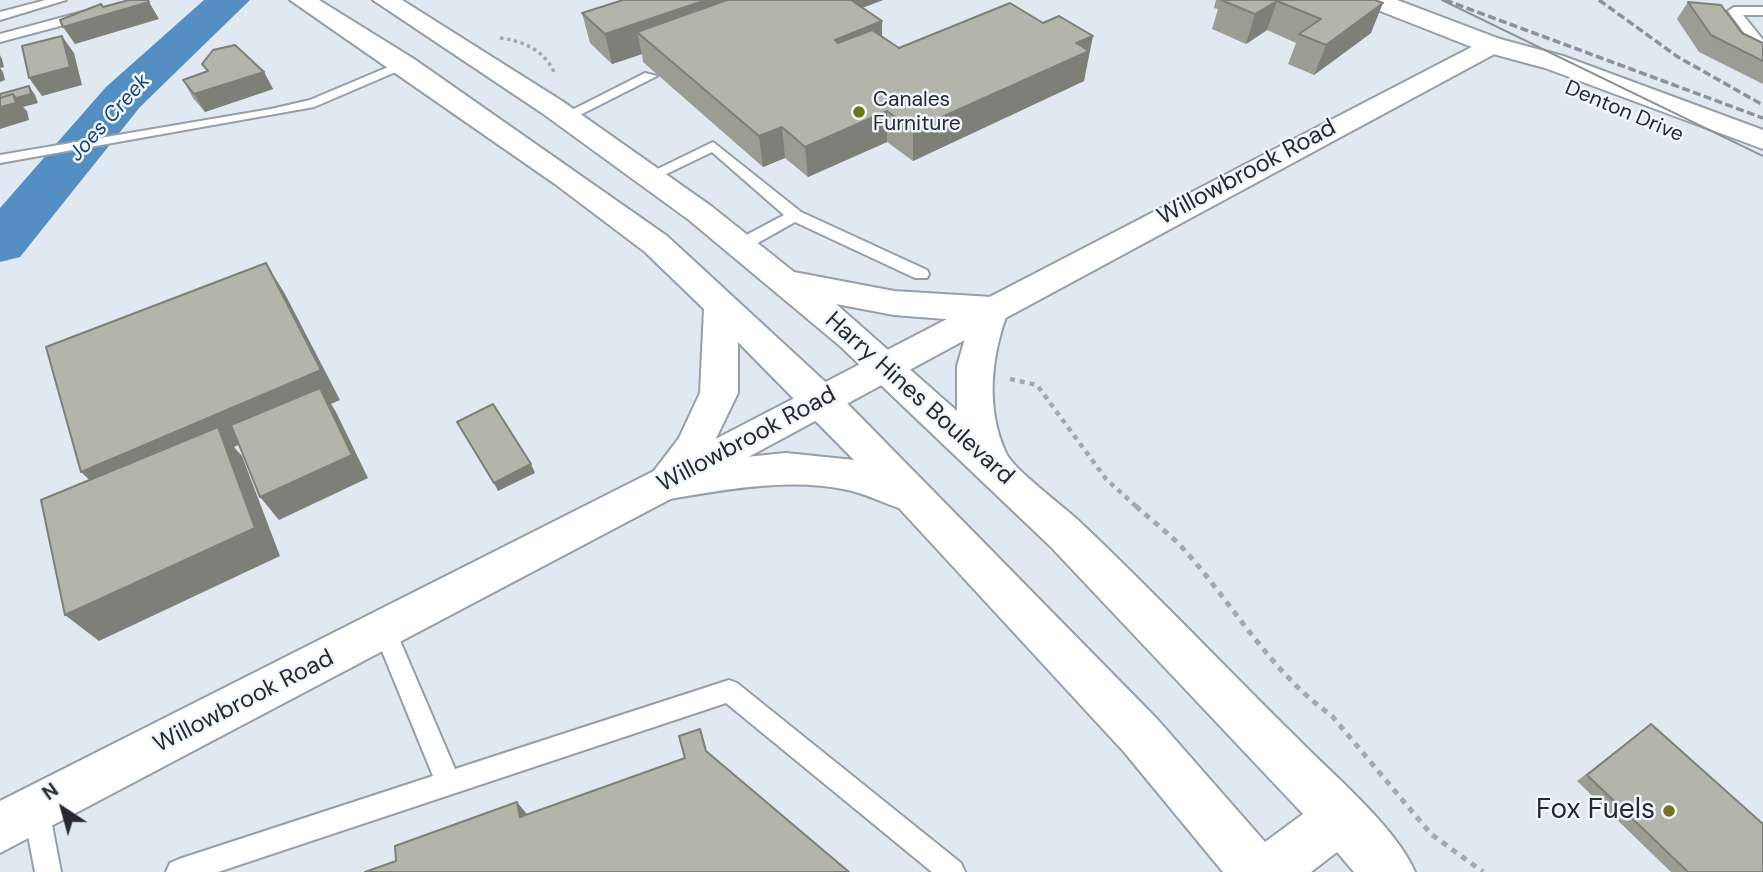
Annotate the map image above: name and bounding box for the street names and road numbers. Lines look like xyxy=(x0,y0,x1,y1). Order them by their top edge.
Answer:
street label: Denton Drive xyxy=(1561,76,1687,148)
street label: Willowbrook Road xyxy=(1153,114,1341,232)
street label: Harry Hines Boulevard xyxy=(819,307,1019,491)
street label: Willowbrook Road xyxy=(653,381,841,499)
street label: Willowbrook Road xyxy=(149,644,339,760)

